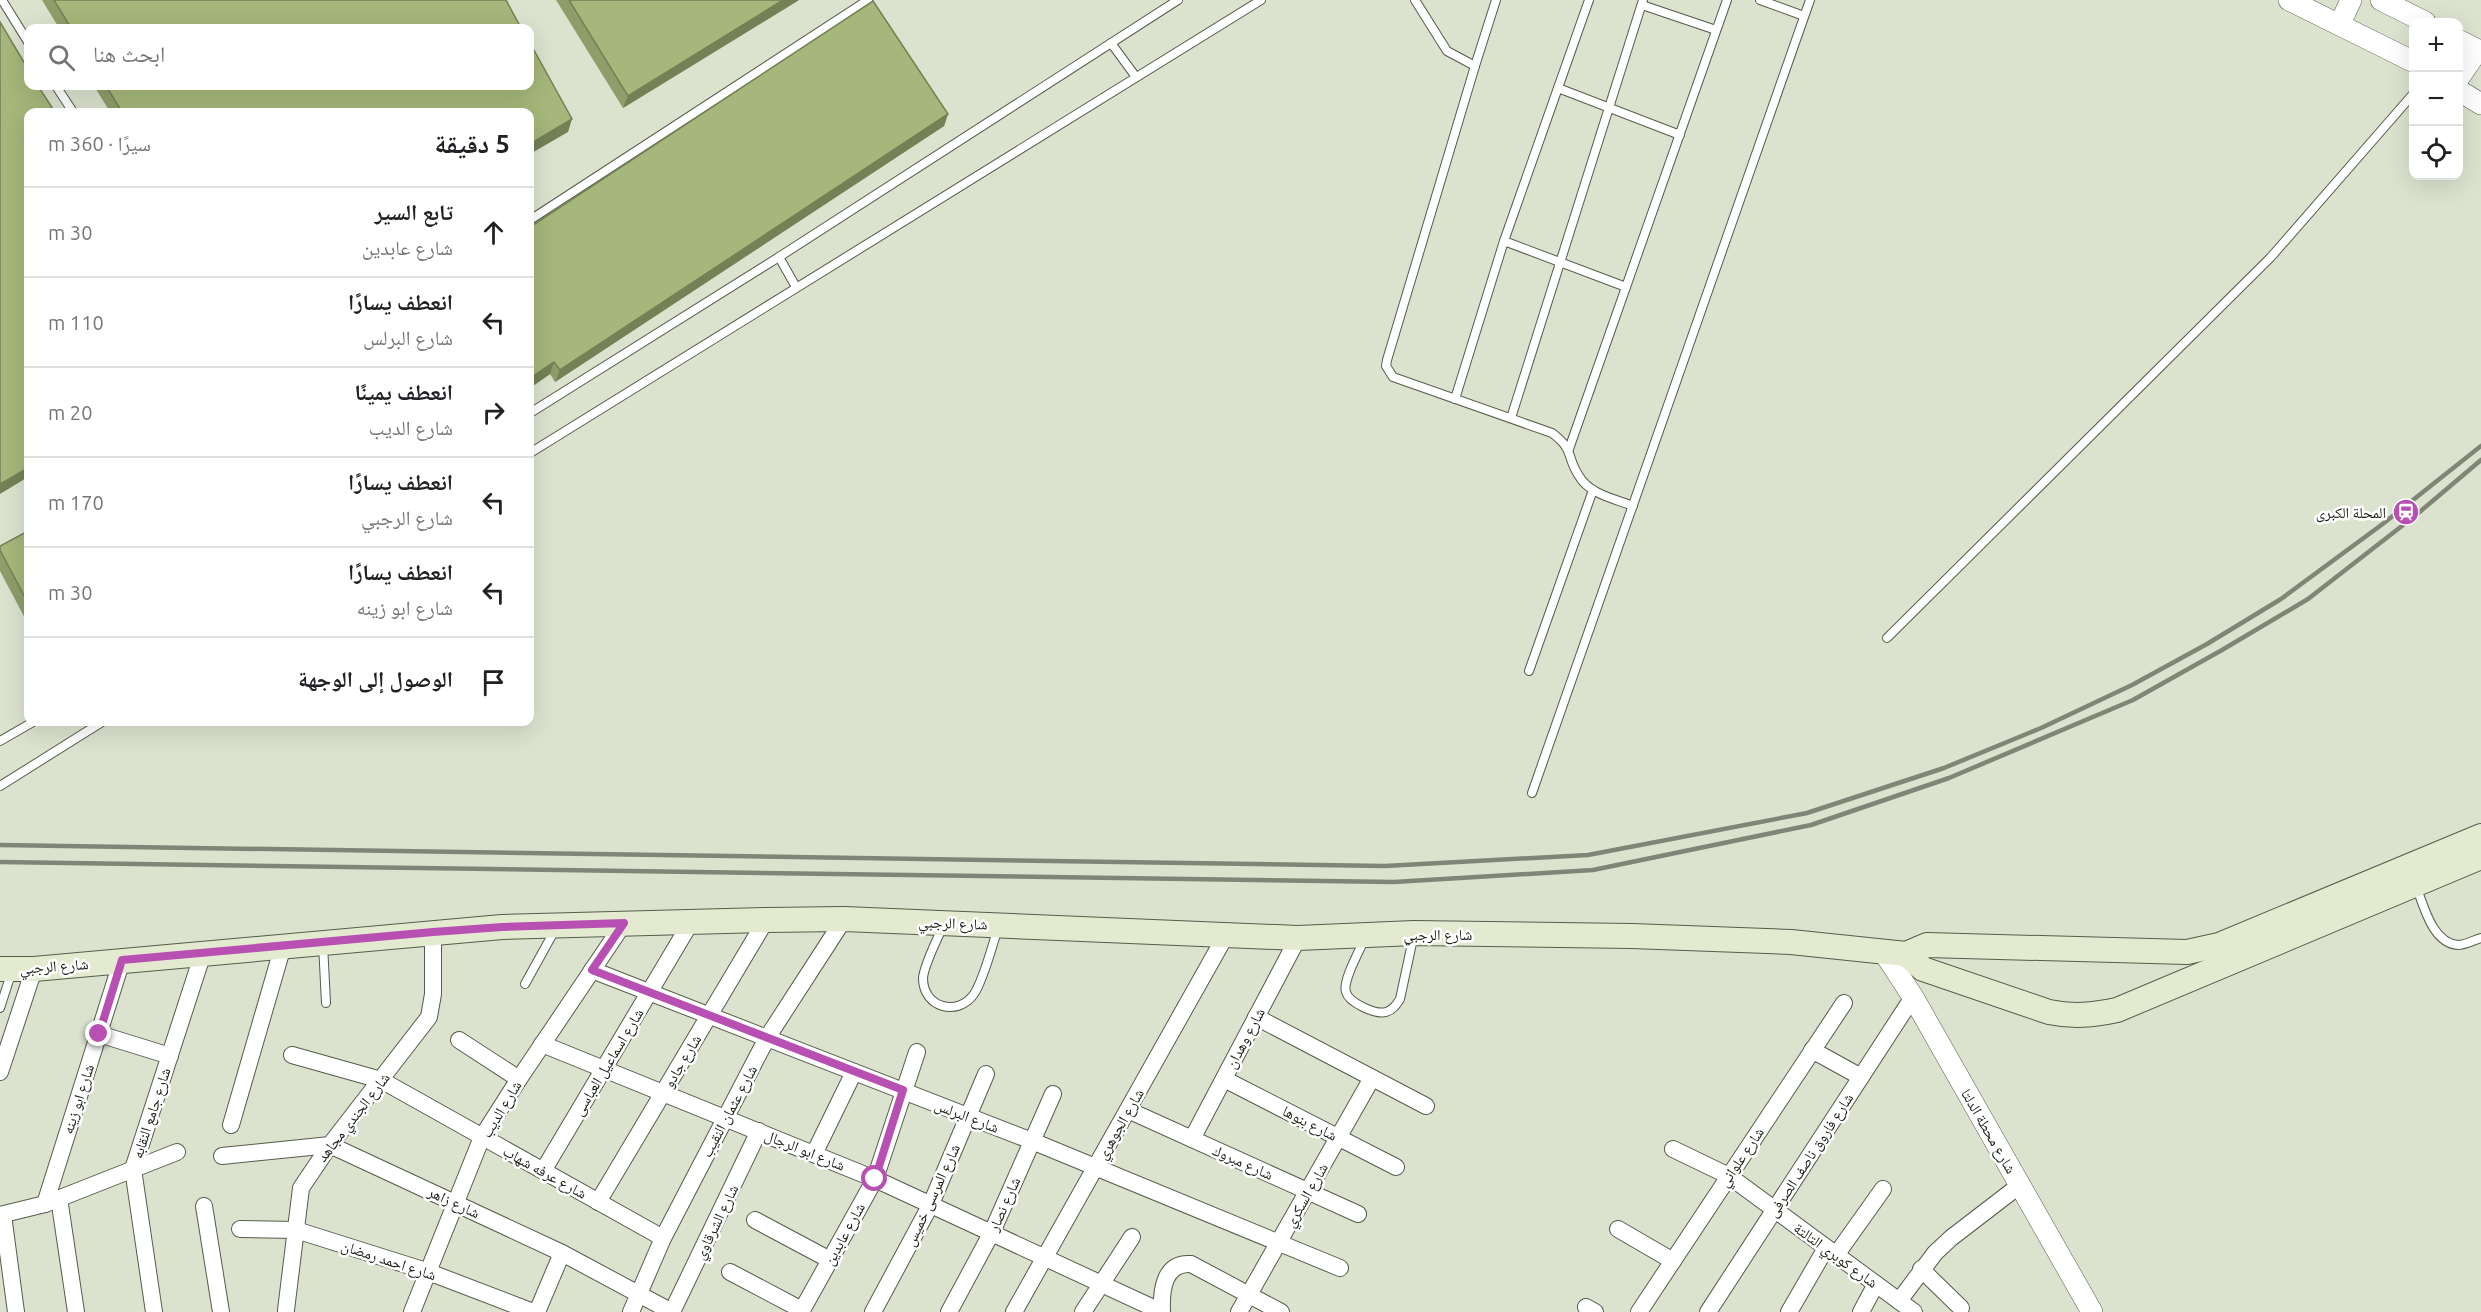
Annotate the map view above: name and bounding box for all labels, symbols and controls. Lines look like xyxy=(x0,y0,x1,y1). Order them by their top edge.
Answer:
map controls xyxy=(2409,18,2463,180)
button: + xyxy=(2409,18,2463,72)
search box xyxy=(24,24,534,90)
icon: search xyxy=(45,41,78,74)
text: ابحث هنا xyxy=(93,41,165,66)
button: − xyxy=(2409,72,2463,126)
button: locate xyxy=(2409,126,2463,180)
text: 5 دقيقة xyxy=(435,129,510,158)
text: سيرًا · 360 m xyxy=(48,132,151,155)
text: تابع السير xyxy=(374,199,453,224)
icon: ahead xyxy=(477,216,510,249)
text: 30 m xyxy=(48,221,92,244)
text: شارع عابدين xyxy=(362,236,453,259)
text: انعطف يسارًا xyxy=(348,289,453,314)
icon: left xyxy=(477,306,510,339)
text: 110 m xyxy=(48,311,104,334)
text: شارع البرلس xyxy=(363,326,453,349)
text: انعطف يمينًا xyxy=(354,379,453,404)
icon: right xyxy=(477,396,510,429)
text: 20 m xyxy=(48,401,92,424)
text: شارع الديب xyxy=(369,416,453,439)
text: انعطف يسارًا xyxy=(348,469,453,494)
icon: left xyxy=(477,486,510,519)
text: 170 m xyxy=(48,491,104,514)
station icon: المحلة الكبرى xyxy=(2391,497,2421,527)
place label: المحلة الكبرى xyxy=(2316,504,2386,523)
text: شارع الرجبي xyxy=(361,506,453,529)
text: انعطف يسارًا xyxy=(348,559,453,584)
icon: left xyxy=(477,576,510,609)
text: 30 m xyxy=(48,581,92,604)
text: شارع ابو زينه xyxy=(357,596,453,619)
text: الوصول إلى الوجهة xyxy=(298,666,453,691)
icon: arrive xyxy=(477,666,510,699)
street label: شارع الرجبي xyxy=(918,913,988,937)
street label: شارع الرجبي xyxy=(1404,926,1473,946)
street label: شارع الرجبي xyxy=(19,955,89,981)
street label: شارع اسماعيل العباسى xyxy=(569,1005,648,1120)
street label: شارع وهدان xyxy=(1222,1005,1270,1072)
route end xyxy=(85,1020,111,1046)
street label: شارع جادو xyxy=(660,1031,706,1091)
street label: شارع ابو زينه xyxy=(59,1062,99,1137)
street label: شارع عثمان النقيب xyxy=(698,1062,762,1161)
street label: شارع جامع النقابه xyxy=(128,1065,176,1161)
street label: شارع الجندي مجاهد xyxy=(313,1069,396,1167)
street label: شارع الديب xyxy=(477,1077,526,1142)
street label: شارع الجوهري xyxy=(1093,1086,1150,1164)
street label: شارع محطة الدلتا xyxy=(1956,1086,2020,1177)
street label: شارع فاروق ناصف الصرفى xyxy=(1764,1090,1858,1221)
street label: شارع البرلس xyxy=(932,1096,1002,1138)
street label: شارع بنوها xyxy=(1279,1102,1340,1146)
street label: شارع علواني xyxy=(1715,1124,1770,1192)
street label: شارع ابو الرجال xyxy=(762,1126,848,1176)
street label: شارع المرسى خميس xyxy=(901,1141,965,1250)
street label: شارع مبروك xyxy=(1209,1141,1276,1185)
street label: شارع عرفه شهاب xyxy=(499,1142,590,1204)
street label: شارع السكري xyxy=(1281,1160,1334,1232)
route start xyxy=(861,1165,887,1191)
street label: شارع نصار xyxy=(984,1174,1025,1235)
street label: شارع زاهر xyxy=(424,1182,483,1223)
street label: شارع الشرقاوي xyxy=(691,1182,745,1264)
street label: شارع عابدين xyxy=(820,1200,870,1269)
street label: شارع كوبري التالتة xyxy=(1789,1219,1881,1294)
street label: شارع احمد رمضان xyxy=(339,1237,439,1285)

